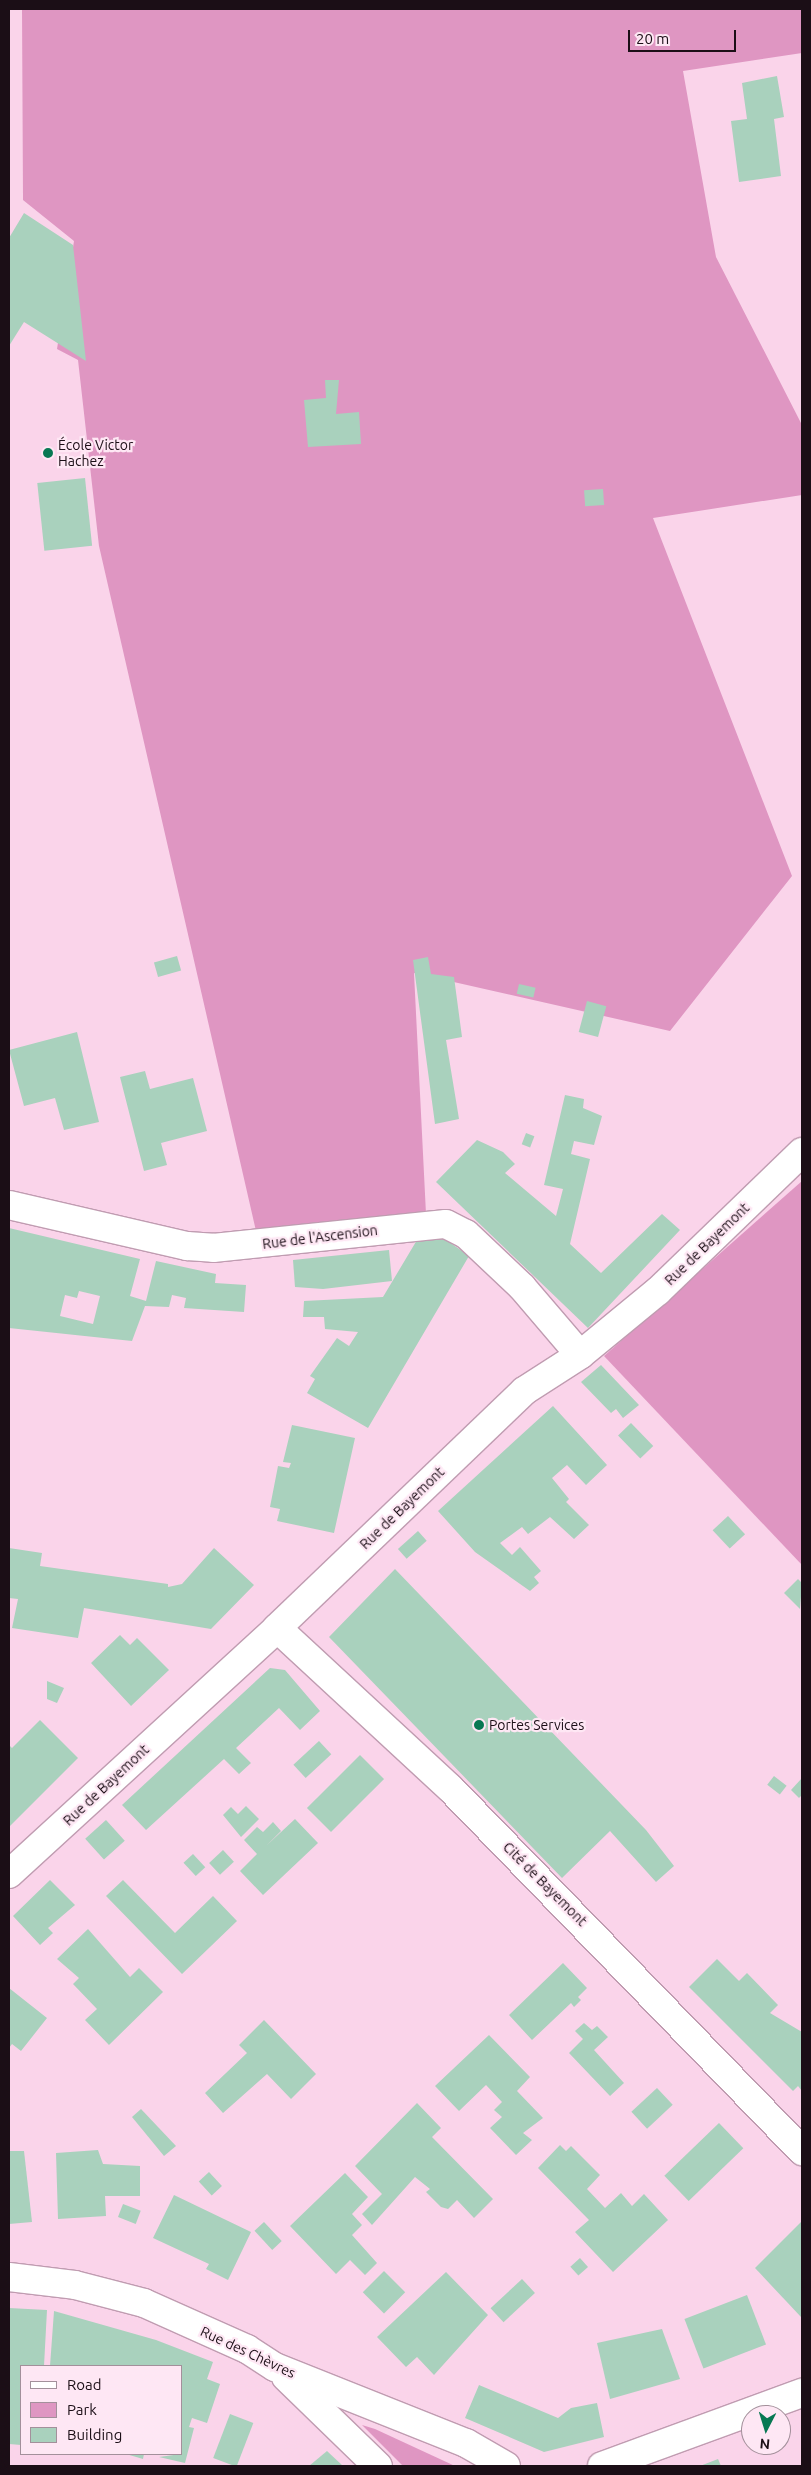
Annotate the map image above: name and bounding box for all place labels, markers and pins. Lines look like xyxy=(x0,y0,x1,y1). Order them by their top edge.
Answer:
place label: École Victor Hachez xyxy=(58,437,133,470)
marker: École Victor Hachez xyxy=(42,447,54,459)
place label: Portes Services xyxy=(489,1717,584,1733)
marker: Portes Services xyxy=(473,1719,485,1731)

